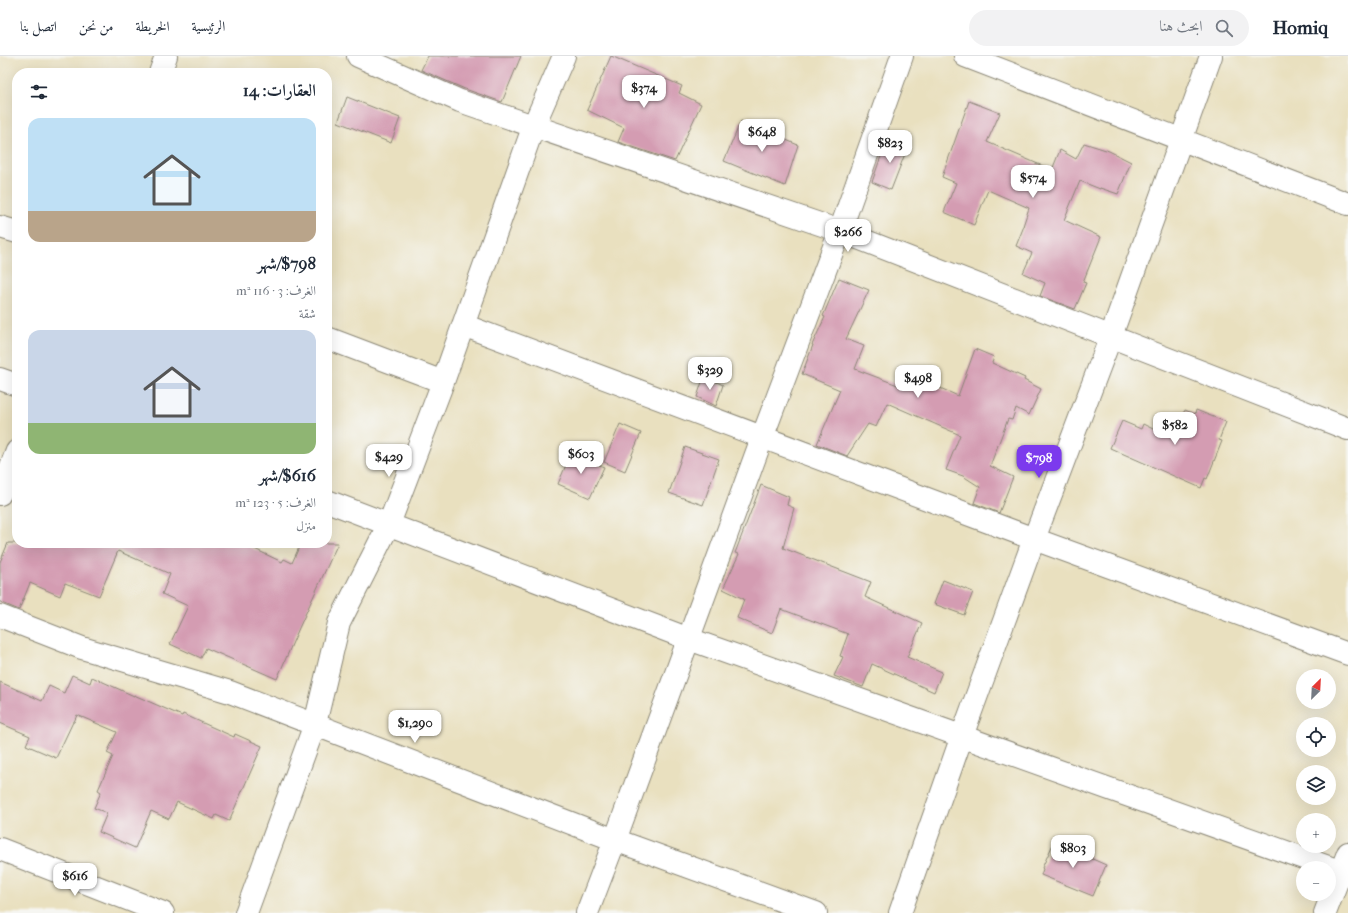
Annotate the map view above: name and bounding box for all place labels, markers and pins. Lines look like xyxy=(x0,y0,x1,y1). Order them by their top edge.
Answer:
pin: $374 xyxy=(620,75,668,109)
pin: $648 xyxy=(738,119,786,153)
pin: $823 xyxy=(866,130,914,164)
pin: $574 xyxy=(1009,165,1057,199)
pin: $266 xyxy=(824,219,872,253)
pin: $329 xyxy=(686,357,734,391)
pin: $498 xyxy=(894,365,942,399)
pin: $582 xyxy=(1151,412,1199,446)
pin: $603 xyxy=(557,441,605,475)
pin: $429 xyxy=(365,444,413,478)
pin: $798 xyxy=(1015,445,1063,479)
pin: $1,290 xyxy=(382,710,448,744)
pin: $803 xyxy=(1049,835,1097,869)
pin: $616 xyxy=(51,863,99,897)

